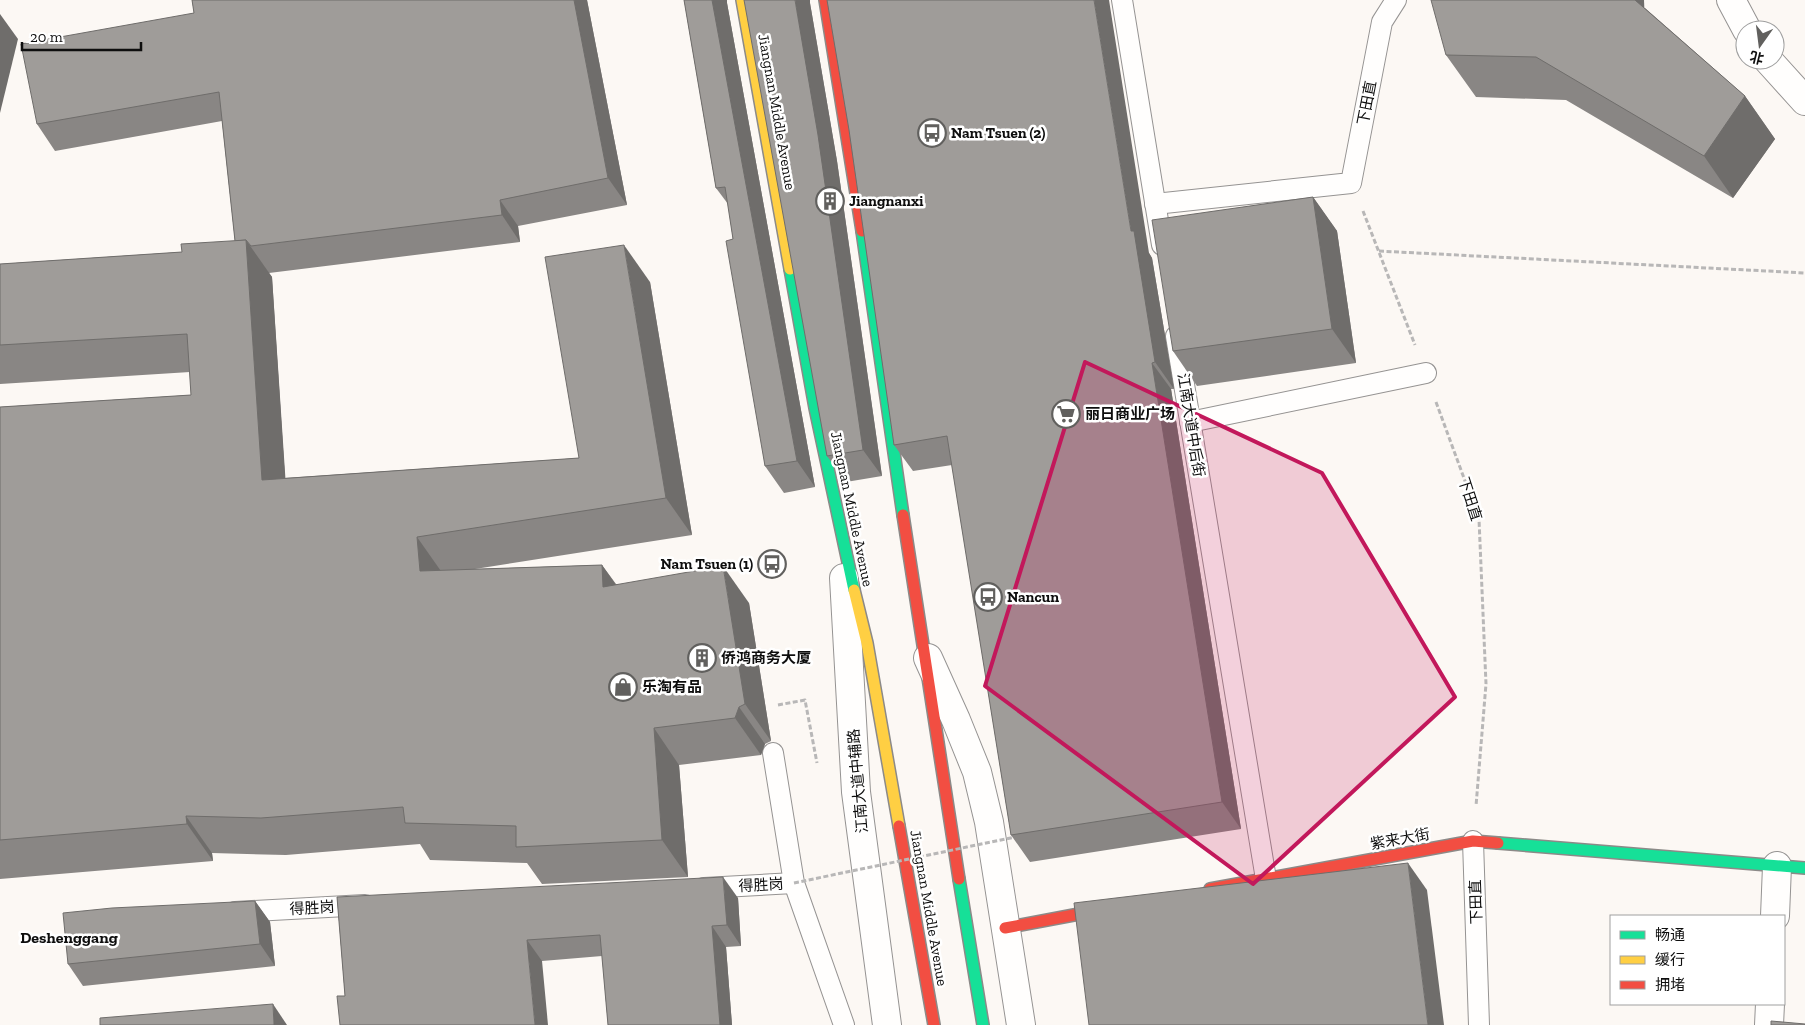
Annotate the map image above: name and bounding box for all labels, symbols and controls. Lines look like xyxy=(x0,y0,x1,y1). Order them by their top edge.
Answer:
scale bar xyxy=(22,20,141,52)
north arrow xyxy=(1735,20,1785,70)
text: 20 m xyxy=(30,28,63,46)
street label: Jiangnan Middle Avenue xyxy=(754,33,800,191)
text: 北 xyxy=(1748,47,1766,67)
street label: 下田直 xyxy=(1354,79,1380,127)
bus stop icon: Nam Tsuen (2) xyxy=(917,118,947,148)
place label: Nam Tsuen (2) xyxy=(951,124,1045,142)
building icon: Jiangnanxi xyxy=(815,186,845,216)
place label: Jiangnanxi xyxy=(849,192,924,210)
street label: 江南大道中后街 xyxy=(1174,372,1208,478)
supermarket icon: 丽日商业广场 xyxy=(1051,399,1081,429)
place label: 丽日商业广场 xyxy=(1085,405,1175,423)
street label: Jiangnan Middle Avenue xyxy=(827,430,877,588)
street label: 下田直 xyxy=(1454,475,1486,523)
bus stop icon: Nam Tsuen (1) xyxy=(757,549,787,579)
place label: Nam Tsuen (1) xyxy=(661,555,753,573)
bus stop icon: Nancun xyxy=(973,582,1003,612)
place label: Nancun xyxy=(1007,588,1059,606)
building icon: 侨鸿商务大厦 xyxy=(687,643,717,673)
place label: 侨鸿商务大厦 xyxy=(721,649,811,667)
shop icon: 乐淘有品 xyxy=(608,672,638,702)
place label: 乐淘有品 xyxy=(642,678,702,696)
street label: 江南大道中辅路 xyxy=(844,728,872,834)
street label: 紫来大街 xyxy=(1369,825,1431,853)
street label: Jiangnan Middle Avenue xyxy=(906,829,952,987)
street label: 得胜岗 xyxy=(738,875,784,895)
street label: 下田直 xyxy=(1466,879,1486,925)
street label: 得胜岗 xyxy=(289,898,335,918)
legend xyxy=(1610,915,1785,1005)
text: 畅通 xyxy=(1655,926,1685,944)
district label: Deshenggang xyxy=(20,928,118,947)
text: 缓行 xyxy=(1655,951,1685,969)
text: 拥堵 xyxy=(1655,976,1685,994)

